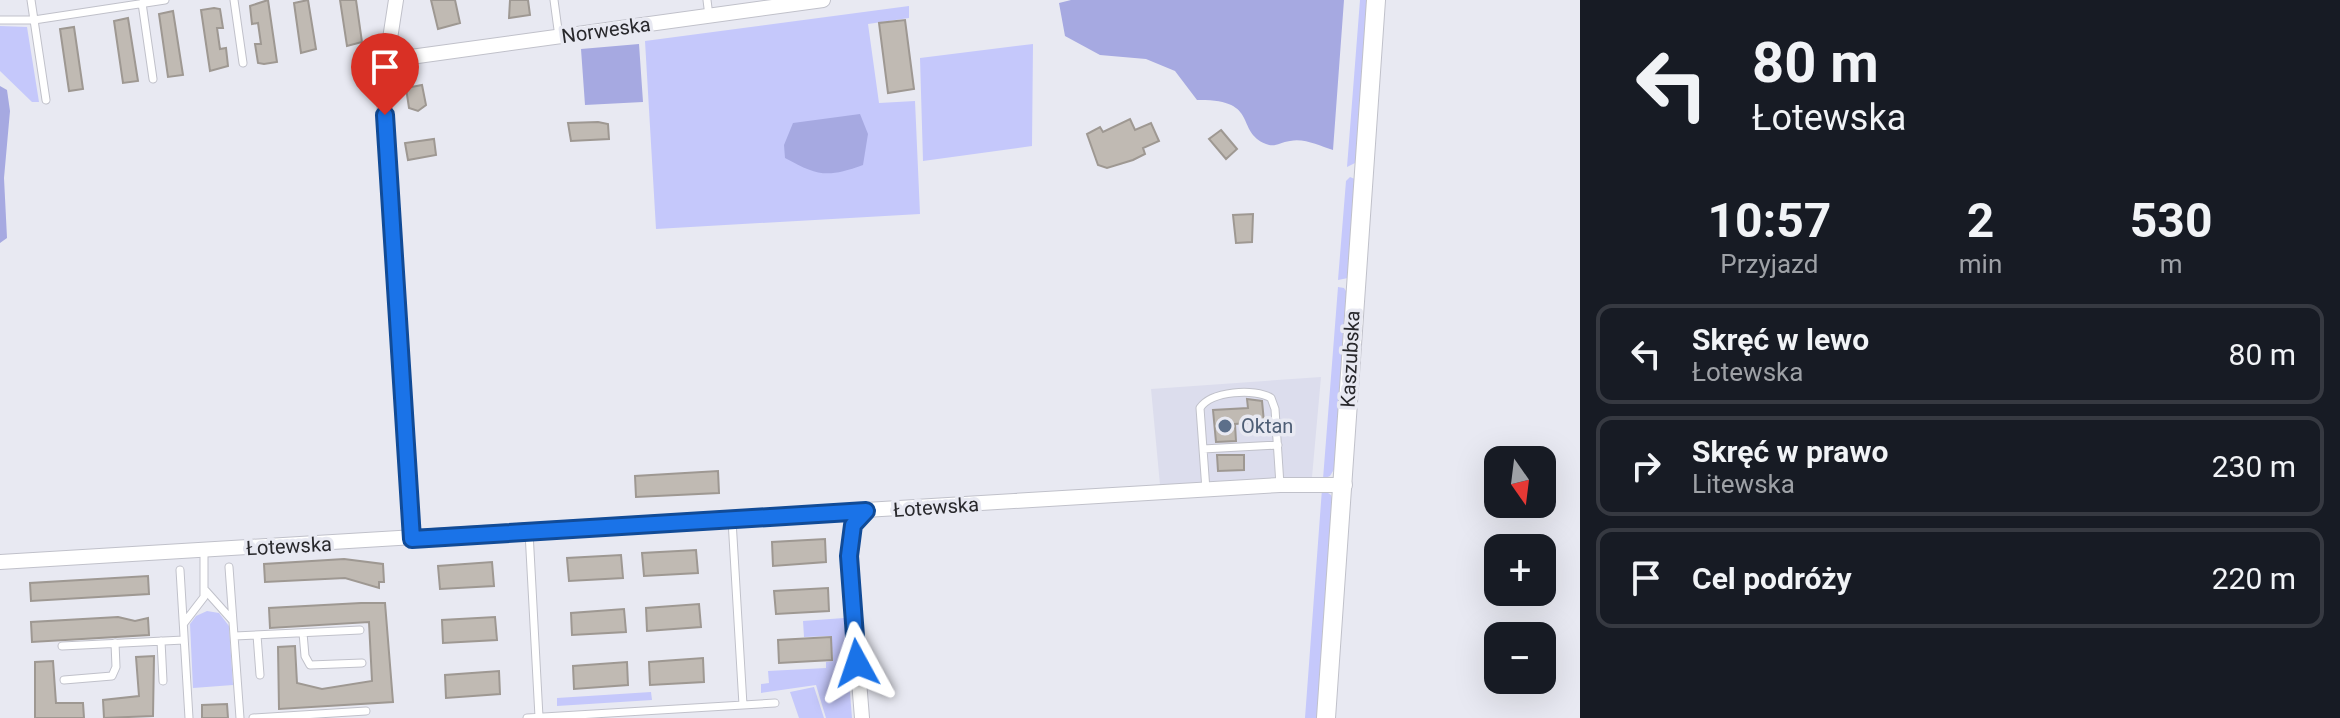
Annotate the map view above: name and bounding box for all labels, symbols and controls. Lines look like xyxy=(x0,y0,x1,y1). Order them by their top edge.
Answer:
street label: Norweska xyxy=(560,12,652,48)
text: 80 m xyxy=(1752,30,1879,96)
icon: left xyxy=(1620,32,1724,136)
pin xyxy=(351,33,419,115)
icon: arrive xyxy=(363,45,407,89)
text: Łotewska xyxy=(1752,97,1906,139)
text: 10:57 xyxy=(1708,192,1831,249)
text: 2 xyxy=(1967,192,1994,249)
text: 530 xyxy=(2130,192,2212,249)
text: Przyjazd xyxy=(1720,249,1818,279)
text: min xyxy=(1959,249,2002,279)
text: m xyxy=(2160,249,2183,279)
street label: Kaszubska xyxy=(1335,310,1365,408)
text: Skręć w lewo xyxy=(1692,322,1869,357)
icon: left xyxy=(1624,332,1668,376)
text: 80 m xyxy=(2229,337,2296,372)
text: Łotewska xyxy=(1692,357,1803,387)
place label: Oktan xyxy=(1241,414,1293,438)
marker: Oktan xyxy=(1216,417,1234,435)
text: Skręć w prawo xyxy=(1692,434,1888,469)
icon: right xyxy=(1624,444,1668,488)
north arrow xyxy=(1484,446,1556,518)
map controls xyxy=(1484,446,1556,694)
text: 230 m xyxy=(2212,449,2296,484)
text: Litewska xyxy=(1692,469,1795,499)
street label: Łotewska xyxy=(892,492,980,522)
street label: Łotewska xyxy=(246,532,332,560)
button: + xyxy=(1484,534,1556,606)
icon: arrive xyxy=(1624,556,1668,600)
text: Cel podróży xyxy=(1692,561,1852,596)
text: 220 m xyxy=(2212,561,2296,596)
position arrow xyxy=(815,621,899,705)
button: − xyxy=(1484,622,1556,694)

